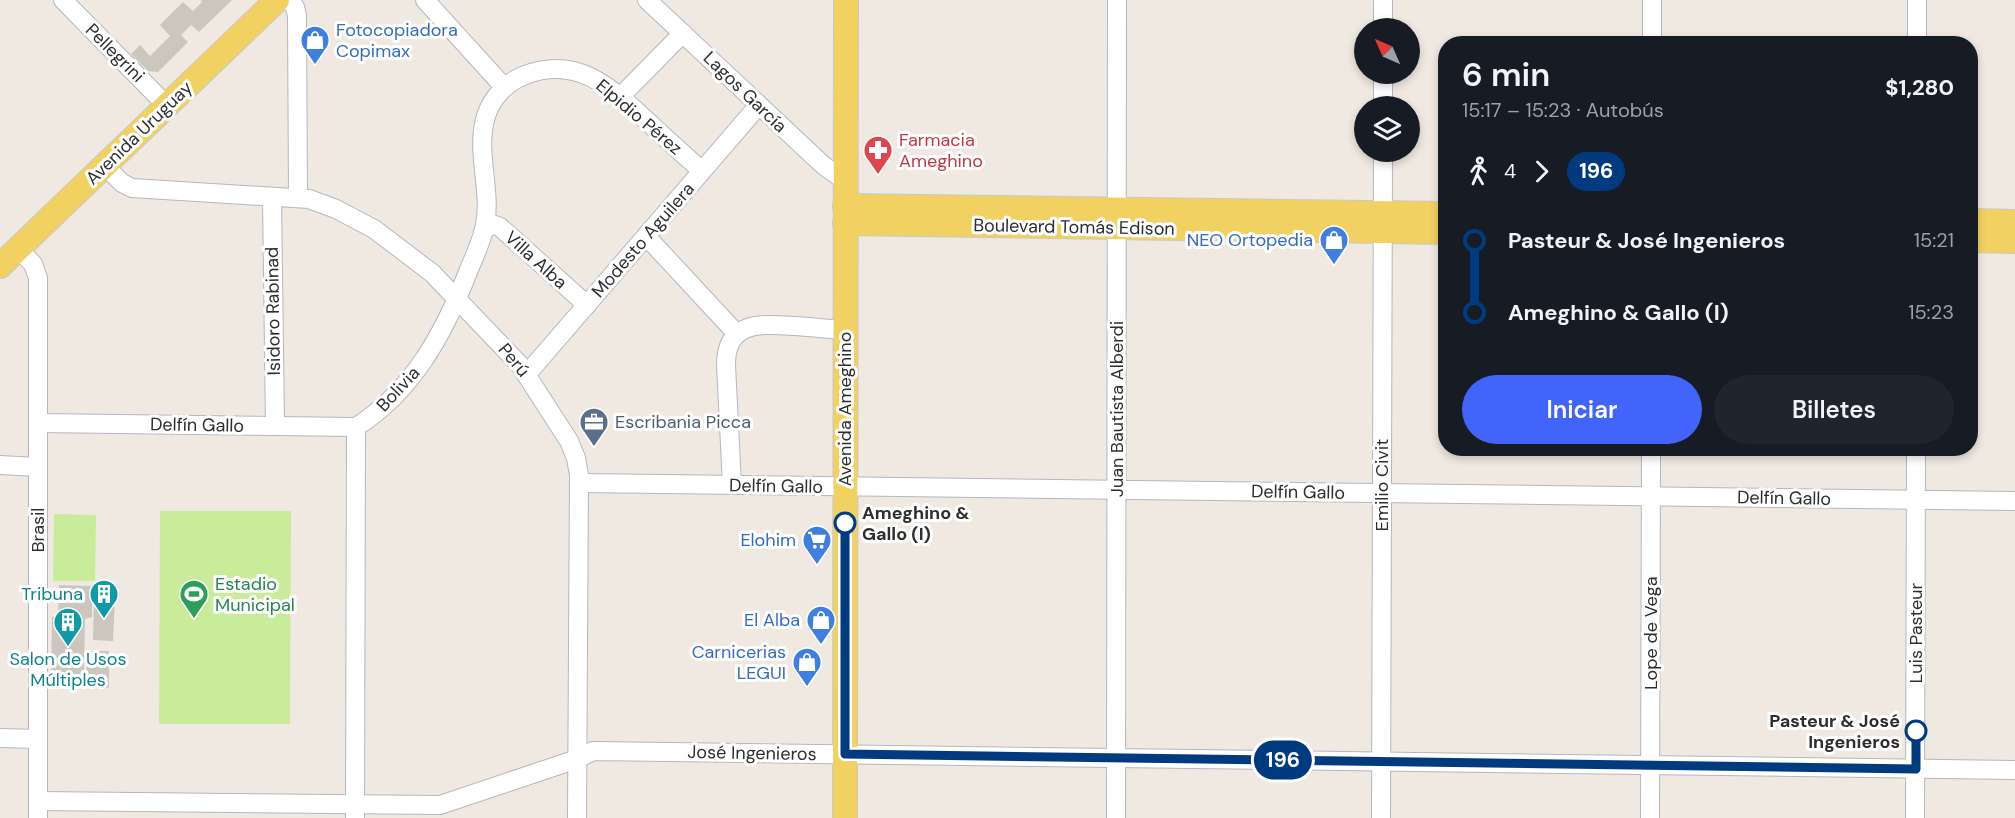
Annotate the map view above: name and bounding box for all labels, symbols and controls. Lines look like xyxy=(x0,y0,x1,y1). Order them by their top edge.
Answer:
street label: Pellegrini xyxy=(80,18,150,88)
place label: Fotocopiadora Copimax xyxy=(336,18,458,63)
north arrow xyxy=(1354,18,1420,84)
map controls xyxy=(1354,18,1420,162)
shop icon: Fotocopiadora Copimax xyxy=(299,24,331,66)
street label: Lagos García xyxy=(698,46,792,138)
text: 6 min xyxy=(1462,53,1550,96)
text: $1,280 xyxy=(1885,73,1954,102)
street label: Elpidio Pérez xyxy=(591,74,687,160)
street label: Avenida Uruguay xyxy=(81,76,197,190)
button: layers xyxy=(1354,96,1420,162)
text: 15:17 – 15:23 · Autobús xyxy=(1462,97,1664,123)
place label: Farmacia Ameghino xyxy=(899,128,983,173)
pharmacy icon: Farmacia Ameghino xyxy=(862,134,894,176)
icon: walk xyxy=(1462,155,1495,188)
icon: forward xyxy=(1525,155,1558,188)
text: 196 xyxy=(1579,157,1613,185)
text: 4 xyxy=(1504,158,1516,184)
street label: Modesto Aguilera xyxy=(586,177,700,303)
street label: Boulevard Tomás Edison xyxy=(973,213,1175,241)
shop icon: NEO Ortopedia xyxy=(1318,224,1350,266)
street label: Villa Alba xyxy=(500,226,572,294)
text: Pasteur & José Ingenieros xyxy=(1508,226,1785,255)
text: 15:21 xyxy=(1914,227,1954,253)
place label: NEO Ortopedia xyxy=(1187,228,1313,252)
street label: Isidoro Rabinad xyxy=(260,247,286,375)
text: Ameghino & Gallo (I) xyxy=(1508,298,1729,327)
text: 15:23 xyxy=(1908,299,1954,325)
street label: Juan Bautista Alberdi xyxy=(1105,321,1129,497)
street label: Avenida Ameghino xyxy=(833,332,857,486)
street label: Perú xyxy=(493,338,535,382)
street label: Bolivia xyxy=(371,361,425,417)
button: Iniciar xyxy=(1462,375,1702,444)
button: Billetes xyxy=(1714,375,1954,444)
office icon: Escribania Picca xyxy=(578,406,610,448)
place label: Escribania Picca xyxy=(615,410,751,434)
street label: Delfín Gallo xyxy=(150,412,244,438)
street label: Emilio Civit xyxy=(1370,439,1394,531)
street label: Delfín Gallo xyxy=(729,473,823,499)
street label: Delfín Gallo xyxy=(1251,479,1345,505)
street label: Delfín Gallo xyxy=(1737,485,1831,511)
place label: Ameghino & Gallo (I) xyxy=(862,501,969,546)
street label: Brasil xyxy=(26,508,50,552)
marker: Ameghino & Gallo (I) xyxy=(834,512,856,534)
supermarket icon: Elohim xyxy=(801,524,833,566)
place label: Elohim xyxy=(740,528,796,552)
place label: Estadio Municipal xyxy=(215,572,295,617)
street label: Lope de Vega xyxy=(1639,576,1663,690)
building icon: Tribuna xyxy=(88,578,120,620)
sports icon: Estadio Municipal xyxy=(178,578,210,620)
place label: Tribuna xyxy=(21,582,83,606)
street label: Luis Pasteur xyxy=(1904,582,1928,683)
shop icon: El Alba xyxy=(805,604,837,646)
building icon: Salon de Usos Múltiples xyxy=(52,606,84,648)
place label: El Alba xyxy=(744,608,800,632)
place label: Carnicerias LEGUI xyxy=(692,640,786,685)
shop icon: Carnicerias LEGUI xyxy=(791,646,823,688)
place label: Salon de Usos Múltiples xyxy=(10,647,126,692)
place label: Pasteur & José Ingenieros xyxy=(1769,709,1900,754)
marker: Pasteur & José Ingenieros xyxy=(1905,720,1927,742)
street label: José Ingenieros xyxy=(687,740,817,766)
line badge: 196 xyxy=(1248,740,1318,780)
text: 196 xyxy=(1266,746,1300,774)

